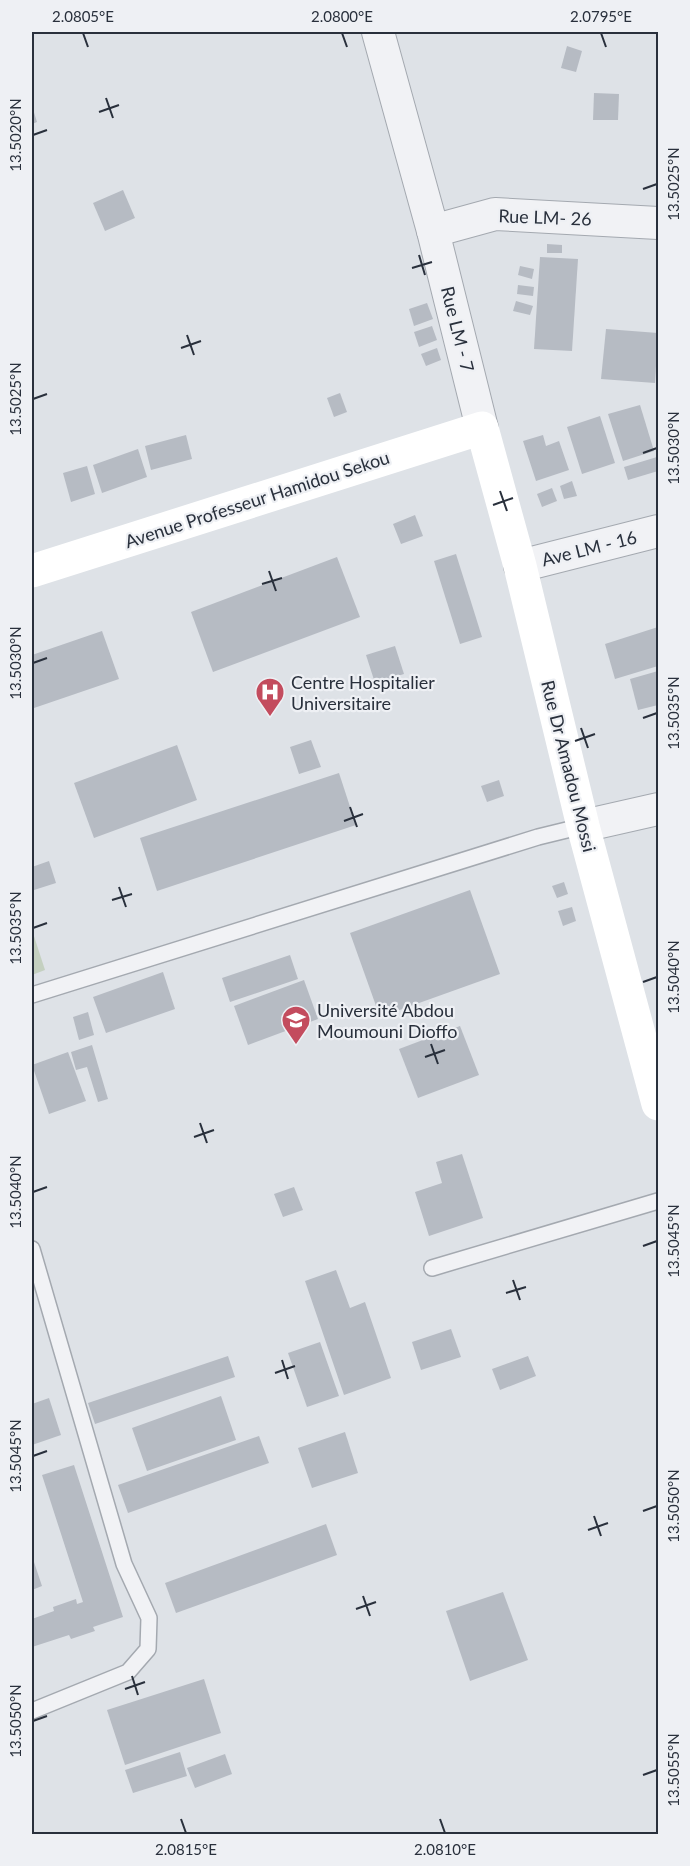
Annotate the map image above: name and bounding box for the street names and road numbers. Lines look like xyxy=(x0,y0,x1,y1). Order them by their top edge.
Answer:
street label: Rue LM- 26 xyxy=(498,204,592,230)
street label: Rue LM - 7 xyxy=(437,284,479,374)
street label: Avenue Professeur Hamidou Sekou xyxy=(122,446,392,552)
street label: Ave LM - 16 xyxy=(539,526,639,570)
street label: Rue Dr Amadou Mossi xyxy=(537,678,601,854)

